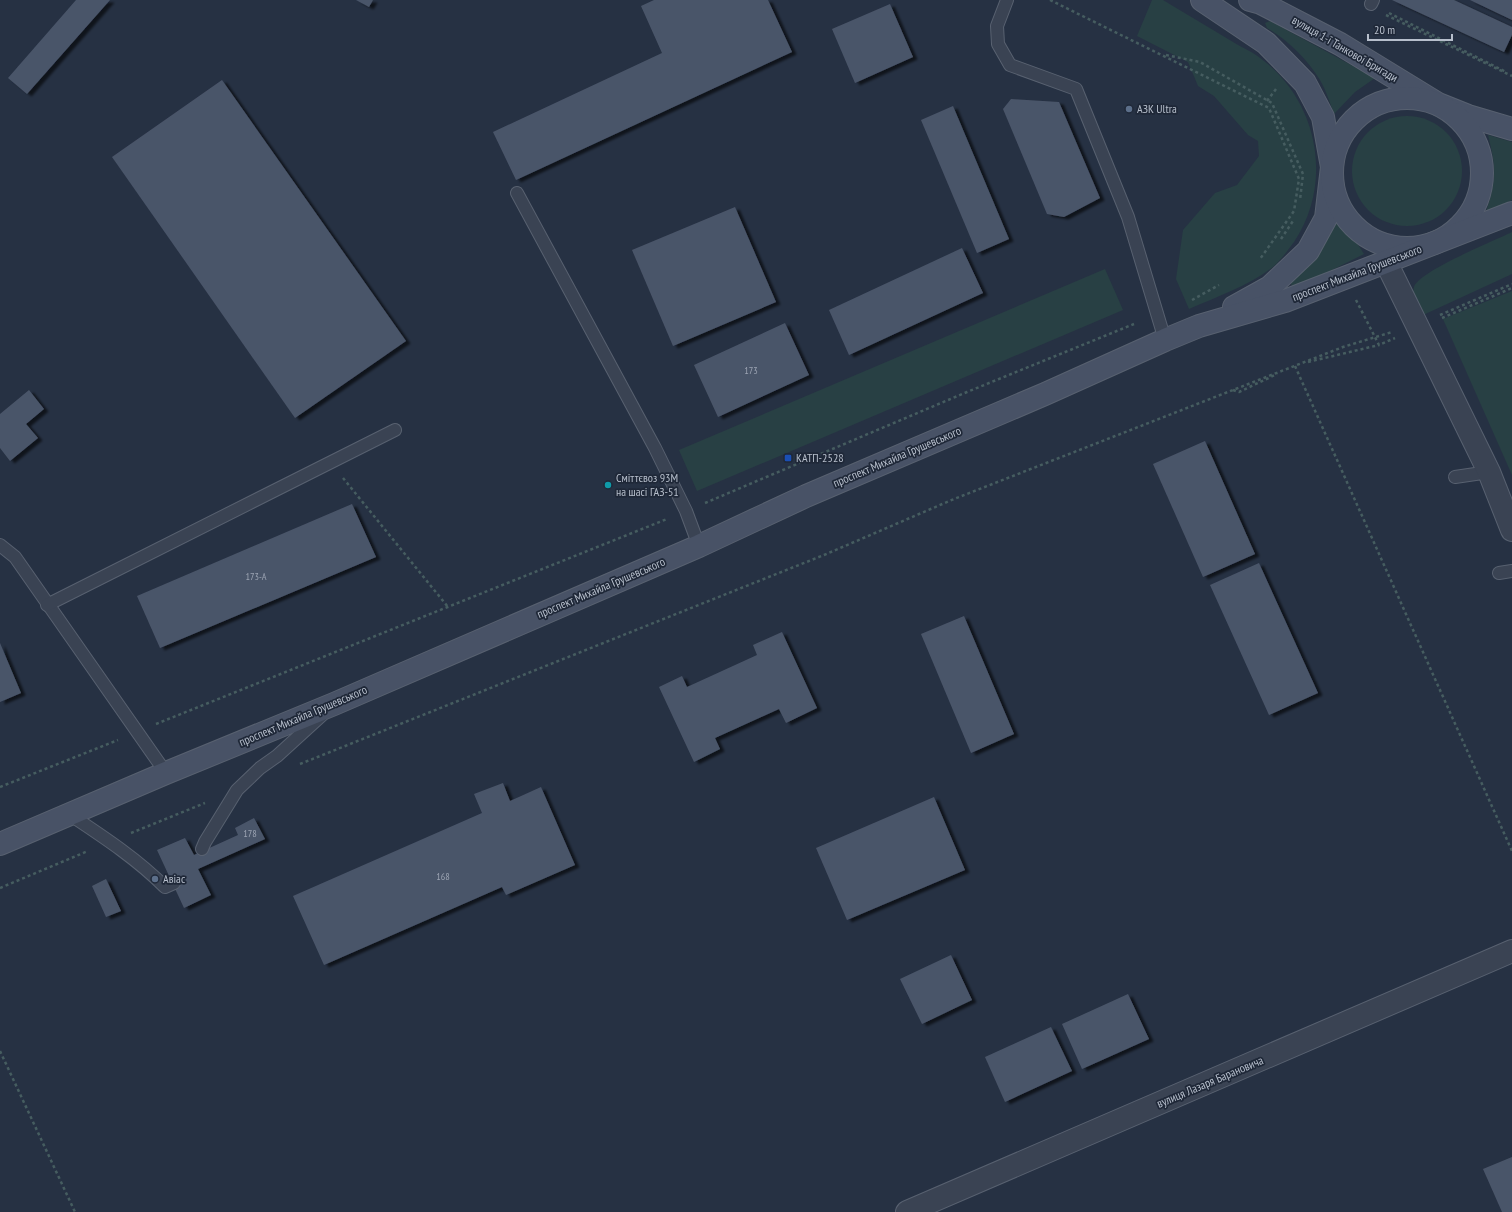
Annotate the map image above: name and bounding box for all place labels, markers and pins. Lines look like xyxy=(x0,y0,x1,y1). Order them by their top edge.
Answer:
place label: АЗК Ultra xyxy=(1137,101,1177,116)
marker: АЗК Ultra xyxy=(1124,104,1134,114)
place label: КАТП-2528 xyxy=(796,450,844,465)
marker: КАТП-2528 xyxy=(783,453,793,463)
place label: Сміттєвоз 93М на шасі ГАЗ-51 xyxy=(616,470,679,499)
marker: Сміттєвоз 93М на шасі ГАЗ-51 xyxy=(603,480,613,490)
place label: Авіас xyxy=(163,871,186,886)
marker: Авіас xyxy=(150,874,160,884)

